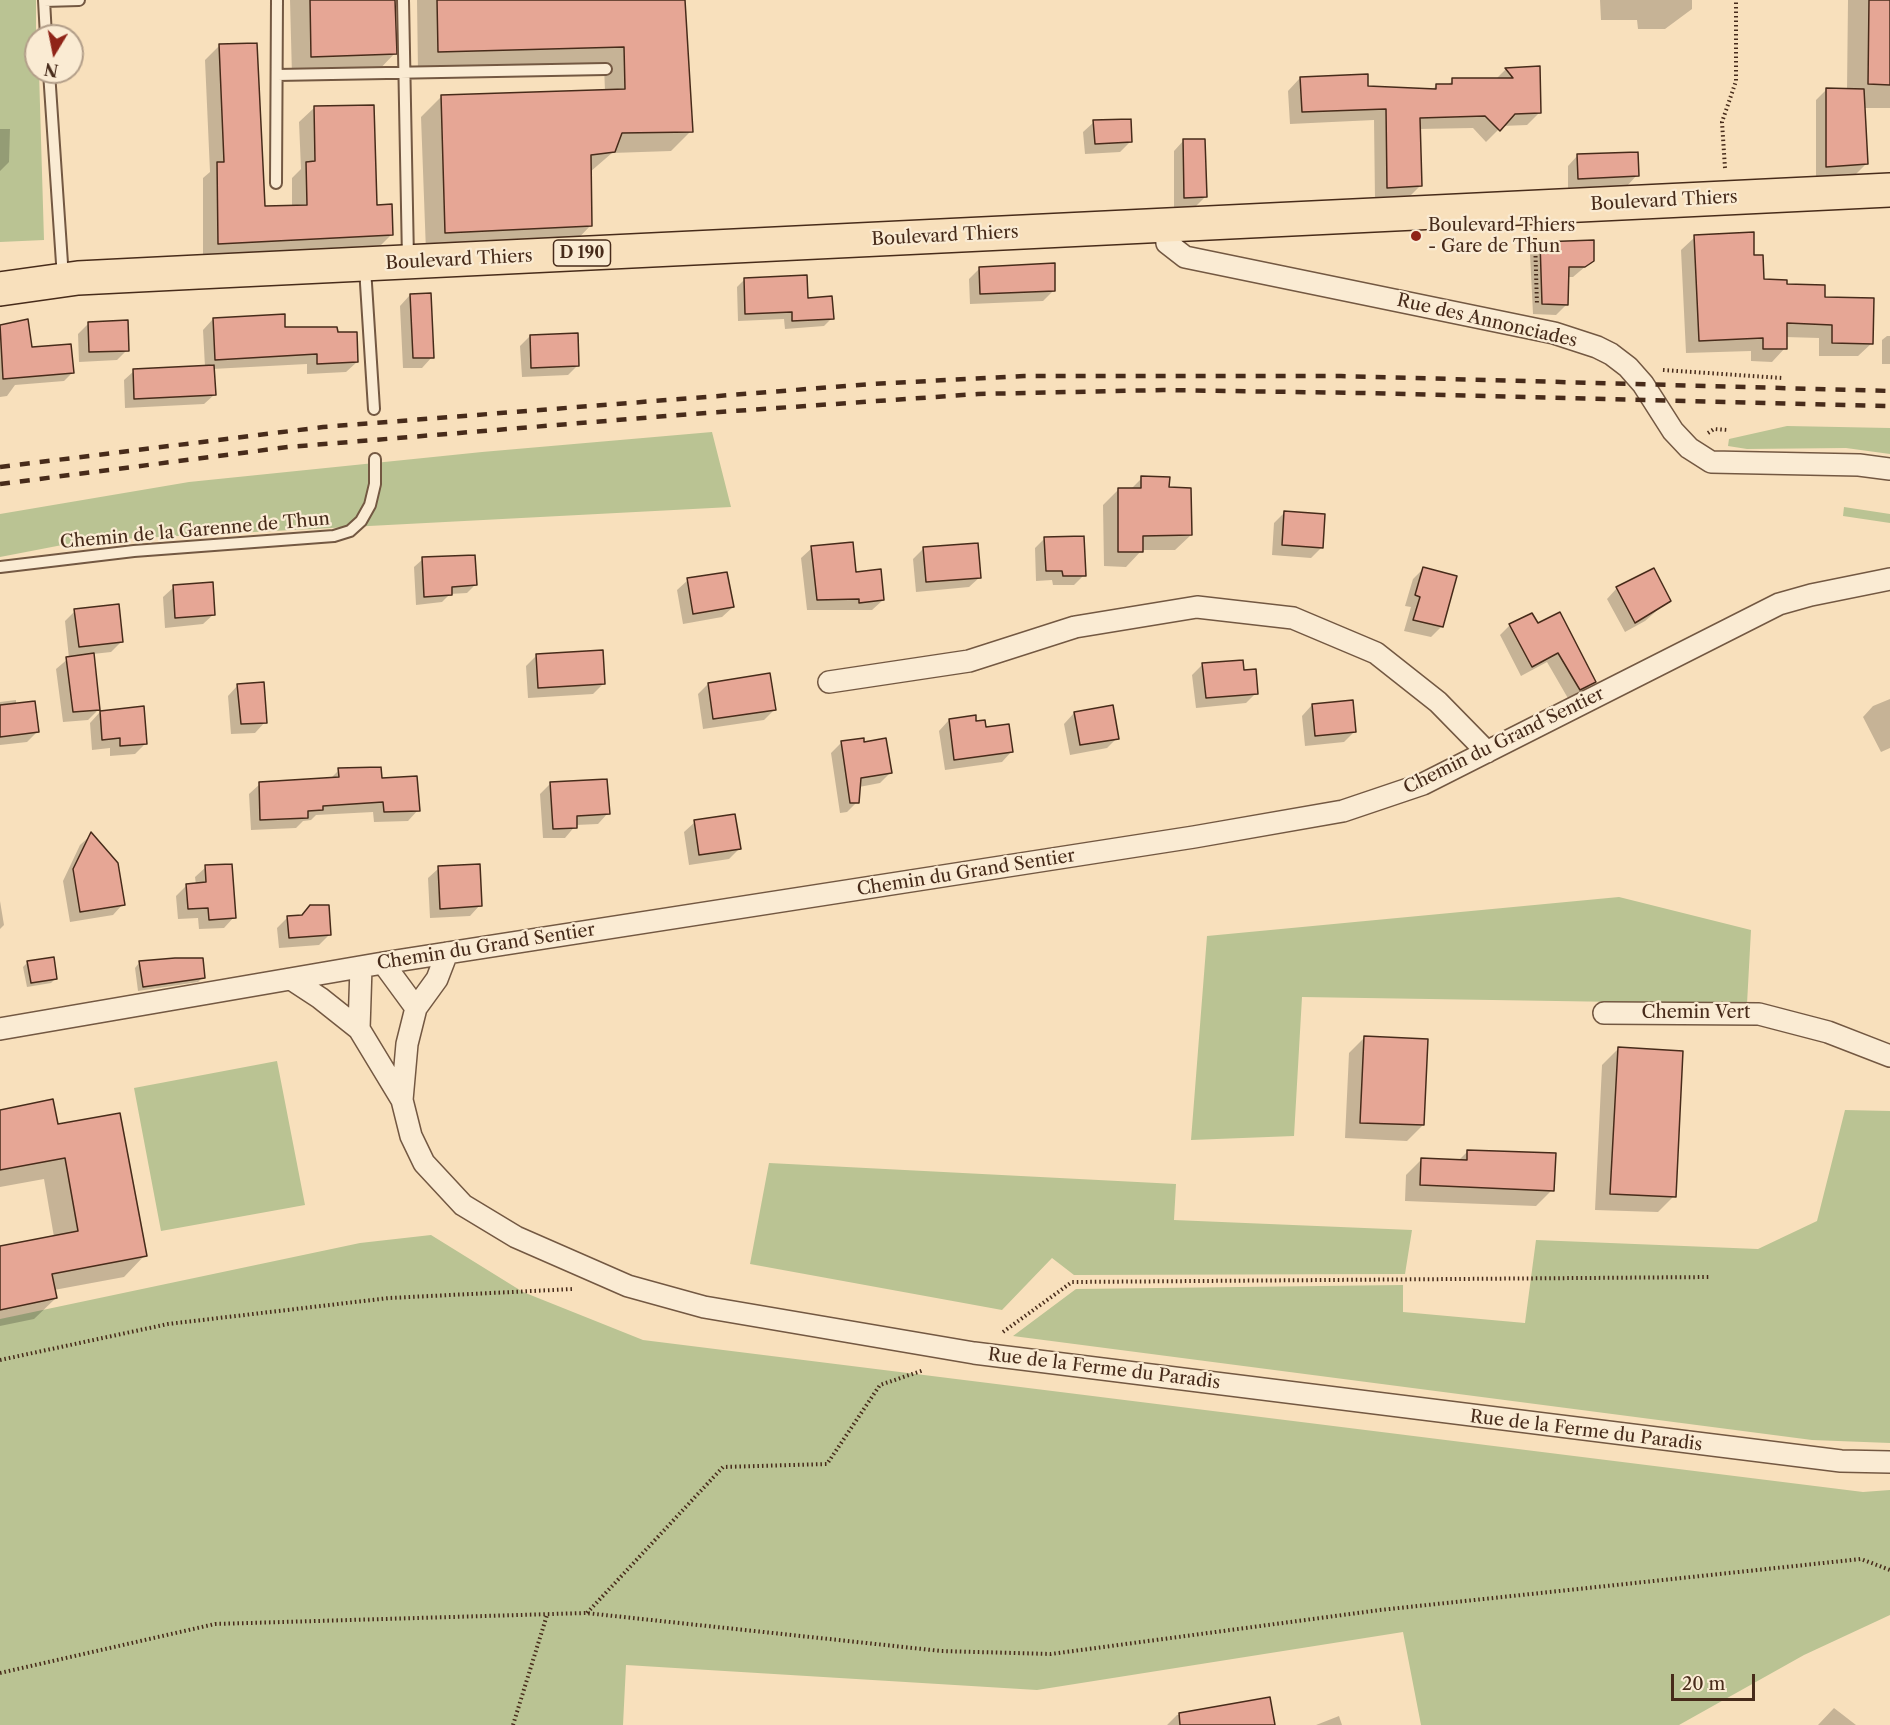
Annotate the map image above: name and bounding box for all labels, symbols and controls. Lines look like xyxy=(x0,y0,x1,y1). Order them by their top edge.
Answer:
north arrow xyxy=(24,24,84,84)
text: N xyxy=(43,59,60,81)
street label: Boulevard Thiers xyxy=(1590,186,1738,216)
place label: Boulevard Thiers - Gare de Thun xyxy=(1428,215,1575,258)
street label: Boulevard Thiers xyxy=(871,221,1019,251)
marker: Boulevard Thiers - Gare de Thun xyxy=(1409,229,1423,243)
road number: D 190 xyxy=(554,240,610,266)
street label: Boulevard Thiers xyxy=(385,245,533,275)
street label: Rue des Annonciades xyxy=(1395,290,1579,352)
street label: Chemin de la Garenne de Thun xyxy=(59,508,331,554)
street label: Chemin du Grand Sentier xyxy=(1400,683,1608,799)
street label: Chemin du Grand Sentier xyxy=(855,845,1077,901)
street label: Chemin du Grand Sentier xyxy=(375,919,597,975)
street label: Chemin Vert xyxy=(1642,1002,1750,1024)
street label: Rue de la Ferme du Paradis xyxy=(987,1344,1221,1394)
street label: Rue de la Ferme du Paradis xyxy=(1469,1406,1703,1456)
scale bar xyxy=(1674,1662,1758,1700)
text: 20 m xyxy=(1682,1673,1725,1695)

